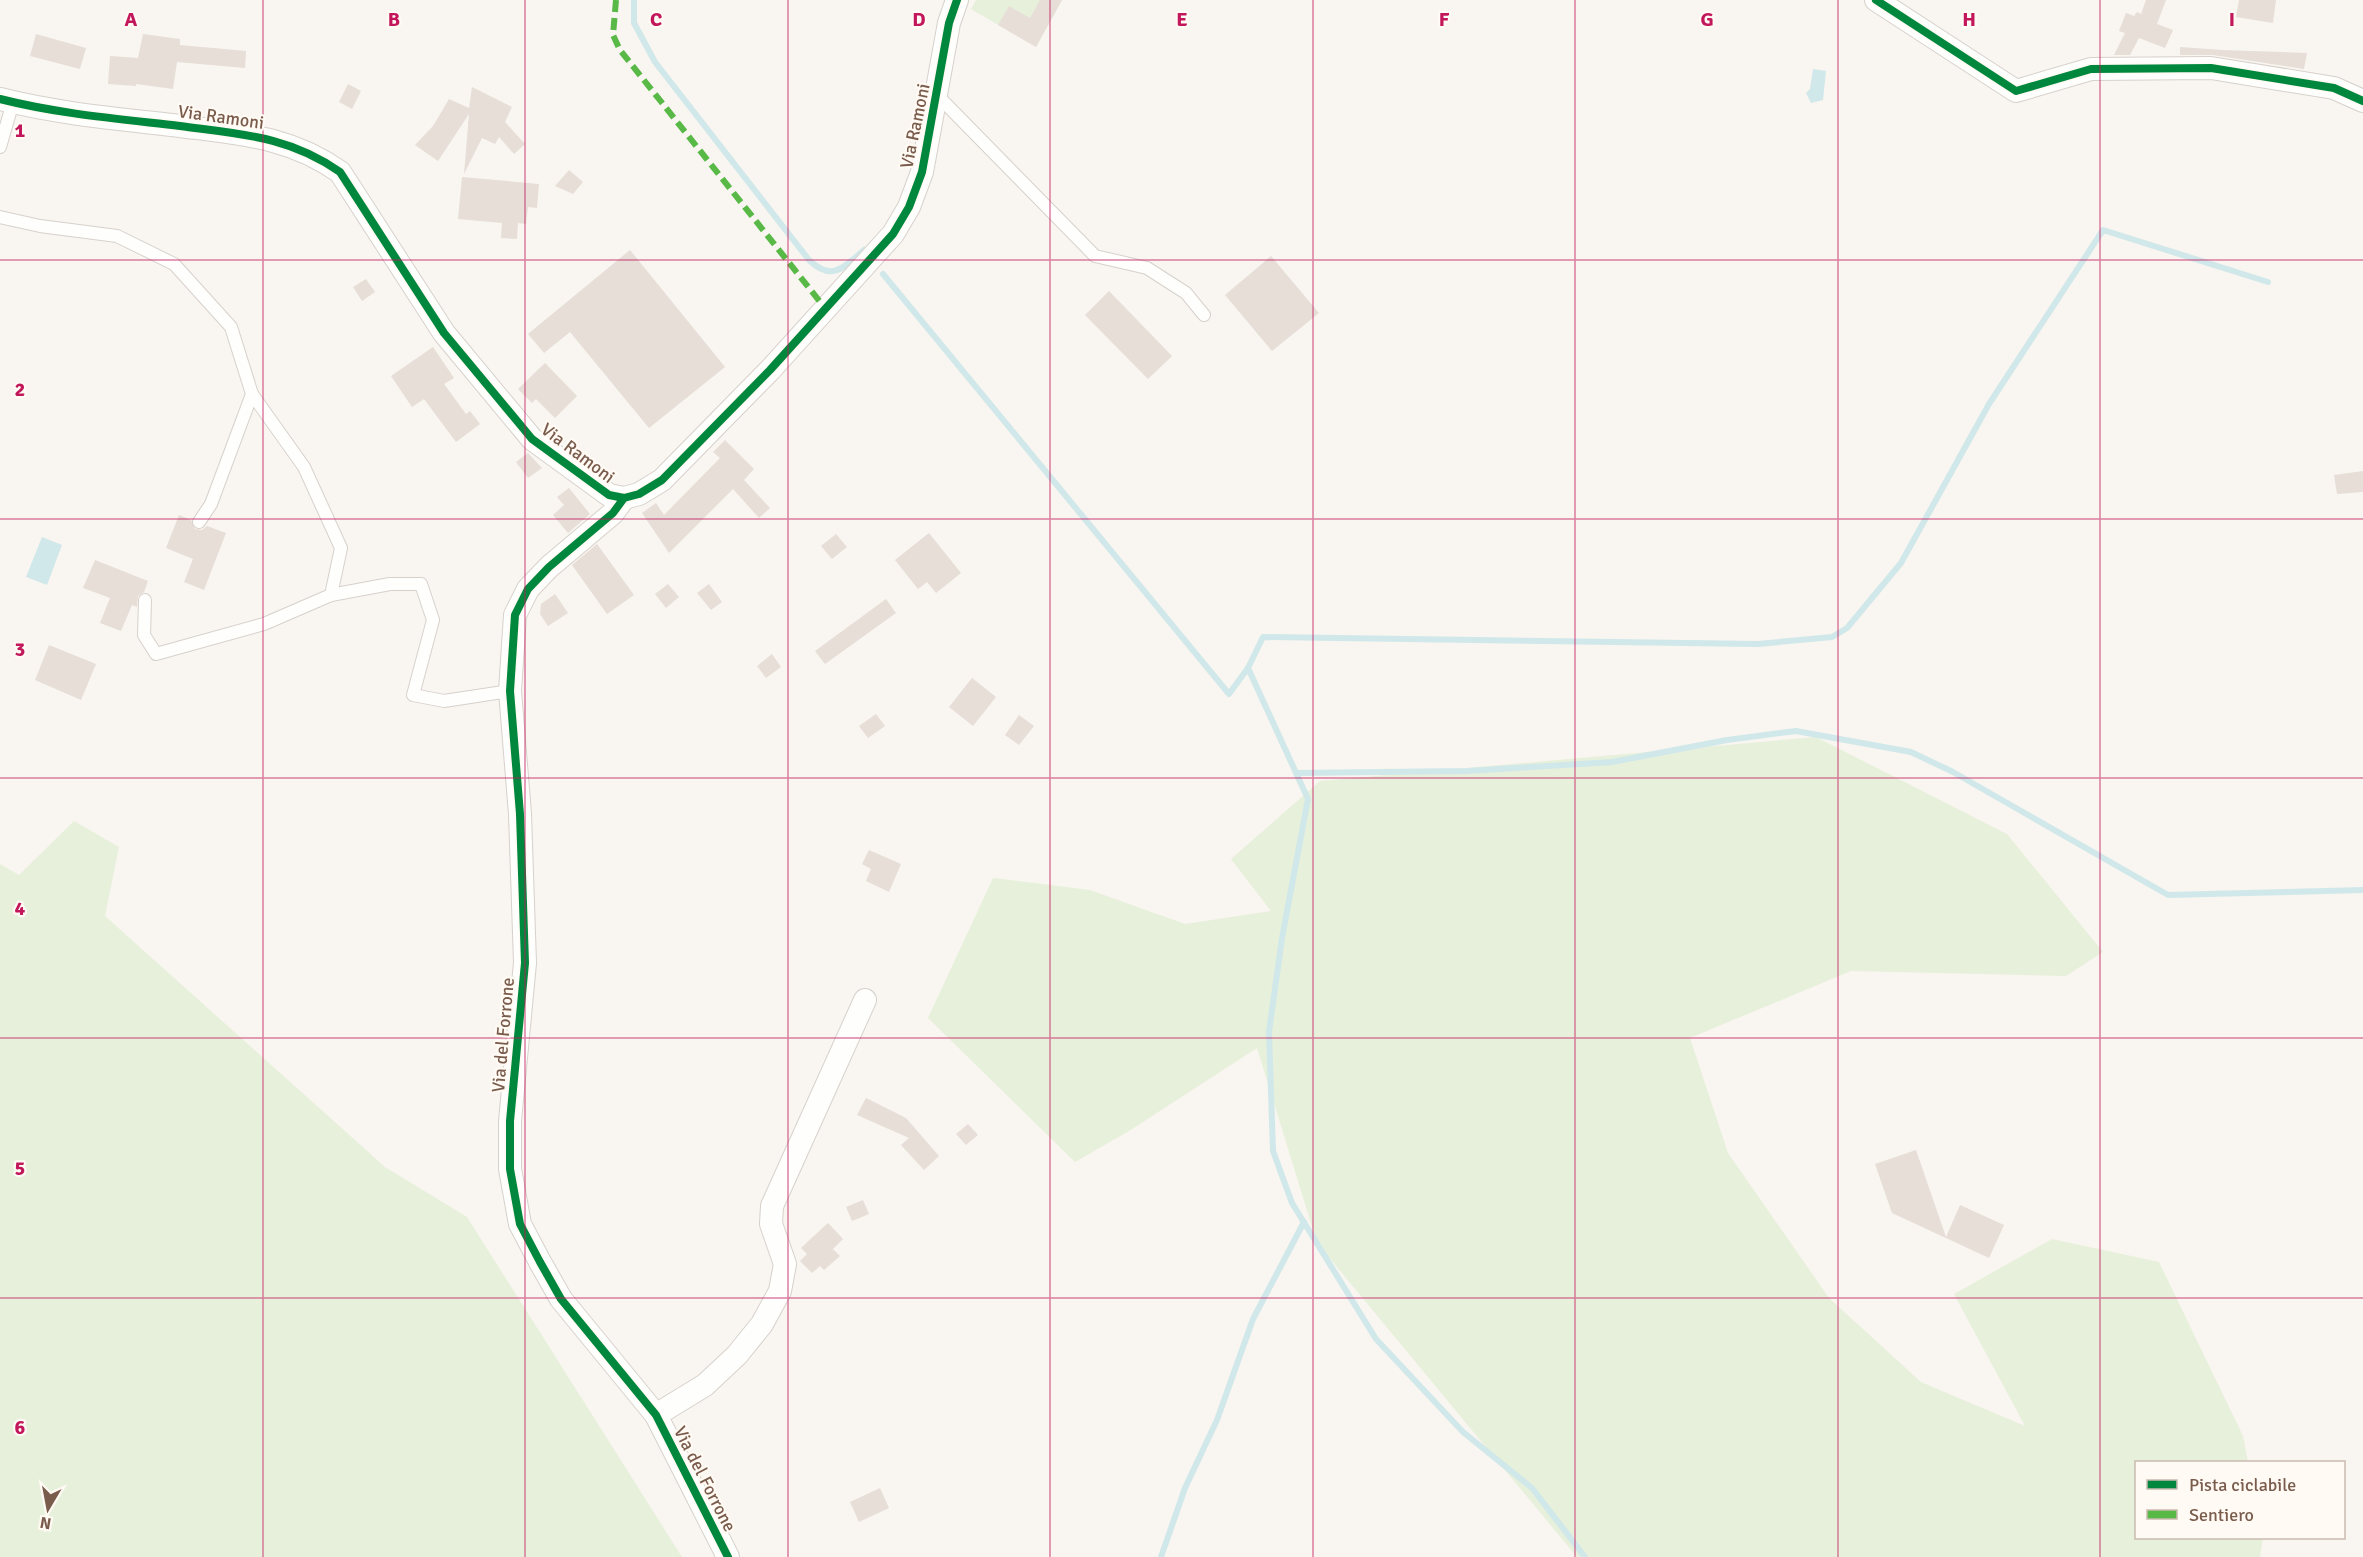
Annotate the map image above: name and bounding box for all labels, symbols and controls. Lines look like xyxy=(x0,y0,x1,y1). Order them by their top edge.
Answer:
text: A xyxy=(125,7,138,32)
text: B xyxy=(388,7,400,32)
text: C xyxy=(650,7,662,32)
text: D xyxy=(912,7,926,32)
text: E xyxy=(1176,7,1188,32)
text: F xyxy=(1439,7,1450,32)
text: G xyxy=(1700,7,1714,32)
text: H xyxy=(1962,7,1976,32)
text: I xyxy=(2229,7,2235,32)
street label: Via Ramoni xyxy=(895,81,935,171)
street label: Via Ramoni xyxy=(177,100,265,134)
text: 1 xyxy=(15,118,26,143)
text: 2 xyxy=(15,377,25,402)
street label: Via Ramoni xyxy=(537,418,619,488)
text: 3 xyxy=(15,637,25,662)
text: 4 xyxy=(15,896,26,921)
street label: Via del Forrone xyxy=(487,977,519,1093)
text: 5 xyxy=(15,1156,25,1181)
text: 6 xyxy=(15,1415,26,1440)
street label: Via del Forrone xyxy=(669,1423,741,1535)
legend xyxy=(2135,1461,2345,1539)
text: Pista ciclabile xyxy=(2189,1474,2296,1496)
north arrow xyxy=(18,1479,78,1539)
text: Sentiero xyxy=(2189,1504,2254,1526)
text: N xyxy=(38,1512,53,1534)

